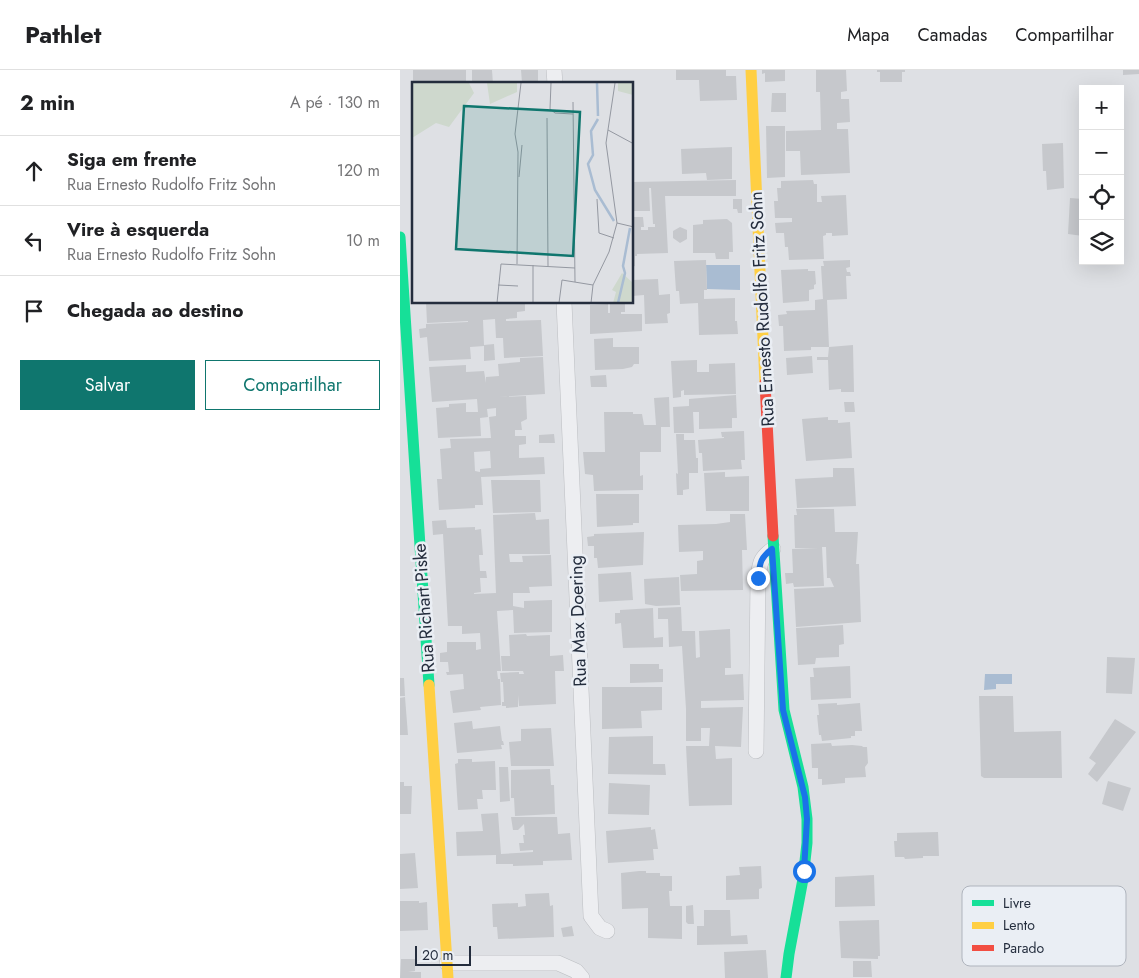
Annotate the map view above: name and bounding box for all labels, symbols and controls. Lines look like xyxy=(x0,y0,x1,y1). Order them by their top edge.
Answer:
text: Pathlet xyxy=(25,17,101,52)
text: Mapa xyxy=(847,22,889,48)
text: Camadas xyxy=(917,22,987,48)
text: Compartilhar xyxy=(1015,22,1114,48)
inset map xyxy=(412,82,634,304)
map controls xyxy=(1079,85,1124,265)
button: + xyxy=(1079,85,1124,130)
text: 2 min xyxy=(20,88,75,118)
text: A pé · 130 m xyxy=(290,91,380,114)
button: − xyxy=(1079,130,1124,175)
text: Siga em frente xyxy=(67,146,197,173)
icon: ahead xyxy=(20,157,48,185)
text: 120 m xyxy=(337,159,380,182)
text: Rua Ernesto Rudolfo Fritz Sohn xyxy=(67,173,276,196)
button: locate xyxy=(1079,175,1124,220)
street label: Rua Ernesto Rudolfo Fritz Sohn xyxy=(743,191,781,427)
text: Vire à esquerda xyxy=(67,216,209,243)
button: layers xyxy=(1079,220,1124,265)
icon: left xyxy=(20,227,48,255)
text: 10 m xyxy=(346,229,380,252)
text: Rua Ernesto Rudolfo Fritz Sohn xyxy=(67,243,276,266)
icon: arrive xyxy=(20,297,48,325)
text: Chegada ao destino xyxy=(67,297,243,324)
button: Salvar xyxy=(20,360,195,410)
button: Compartilhar xyxy=(205,360,380,410)
street label: Rua Richart Piske xyxy=(407,542,441,674)
street label: Rua Max Doering xyxy=(563,555,593,687)
route end xyxy=(747,567,770,590)
route start xyxy=(793,860,816,883)
legend xyxy=(962,886,1126,966)
text: Livre xyxy=(1003,893,1031,913)
text: Lento xyxy=(1003,915,1035,935)
text: Parado xyxy=(1003,938,1045,958)
scale bar xyxy=(415,943,471,966)
text: 20 m xyxy=(422,945,454,965)

